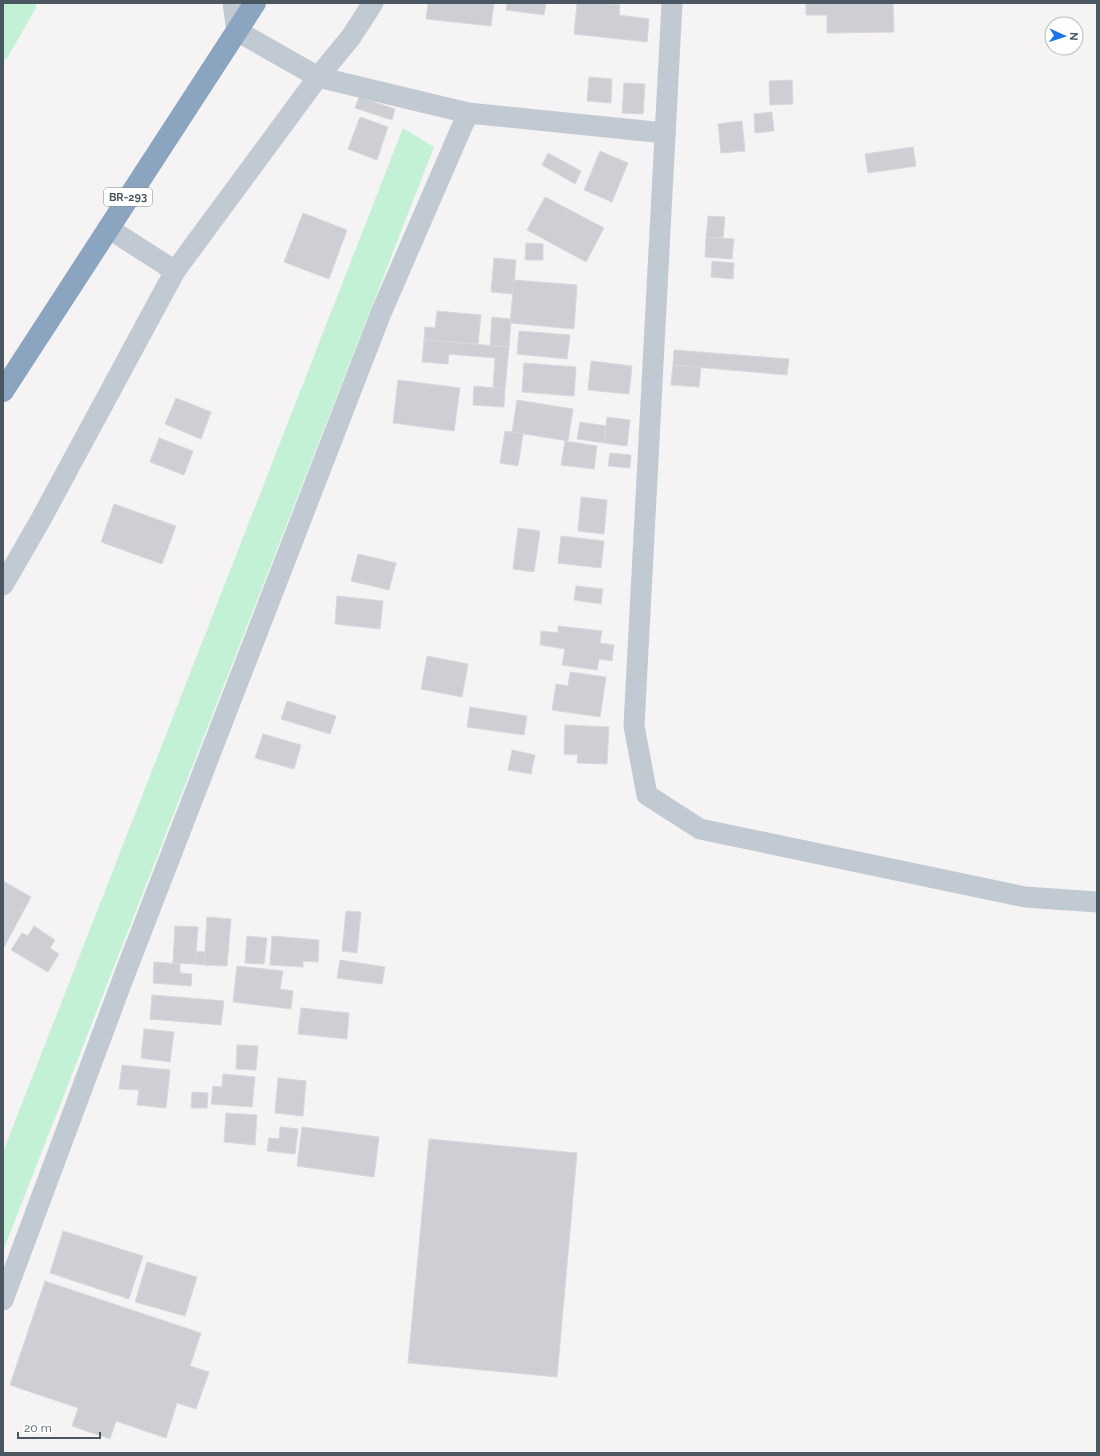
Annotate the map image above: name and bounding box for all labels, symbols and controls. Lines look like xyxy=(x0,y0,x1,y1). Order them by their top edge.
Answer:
north arrow xyxy=(1044,16,1084,56)
text: N xyxy=(1067,32,1080,41)
road number: BR-293 xyxy=(104,188,152,206)
scale bar xyxy=(18,1414,100,1440)
text: 20 m xyxy=(24,1421,52,1435)

